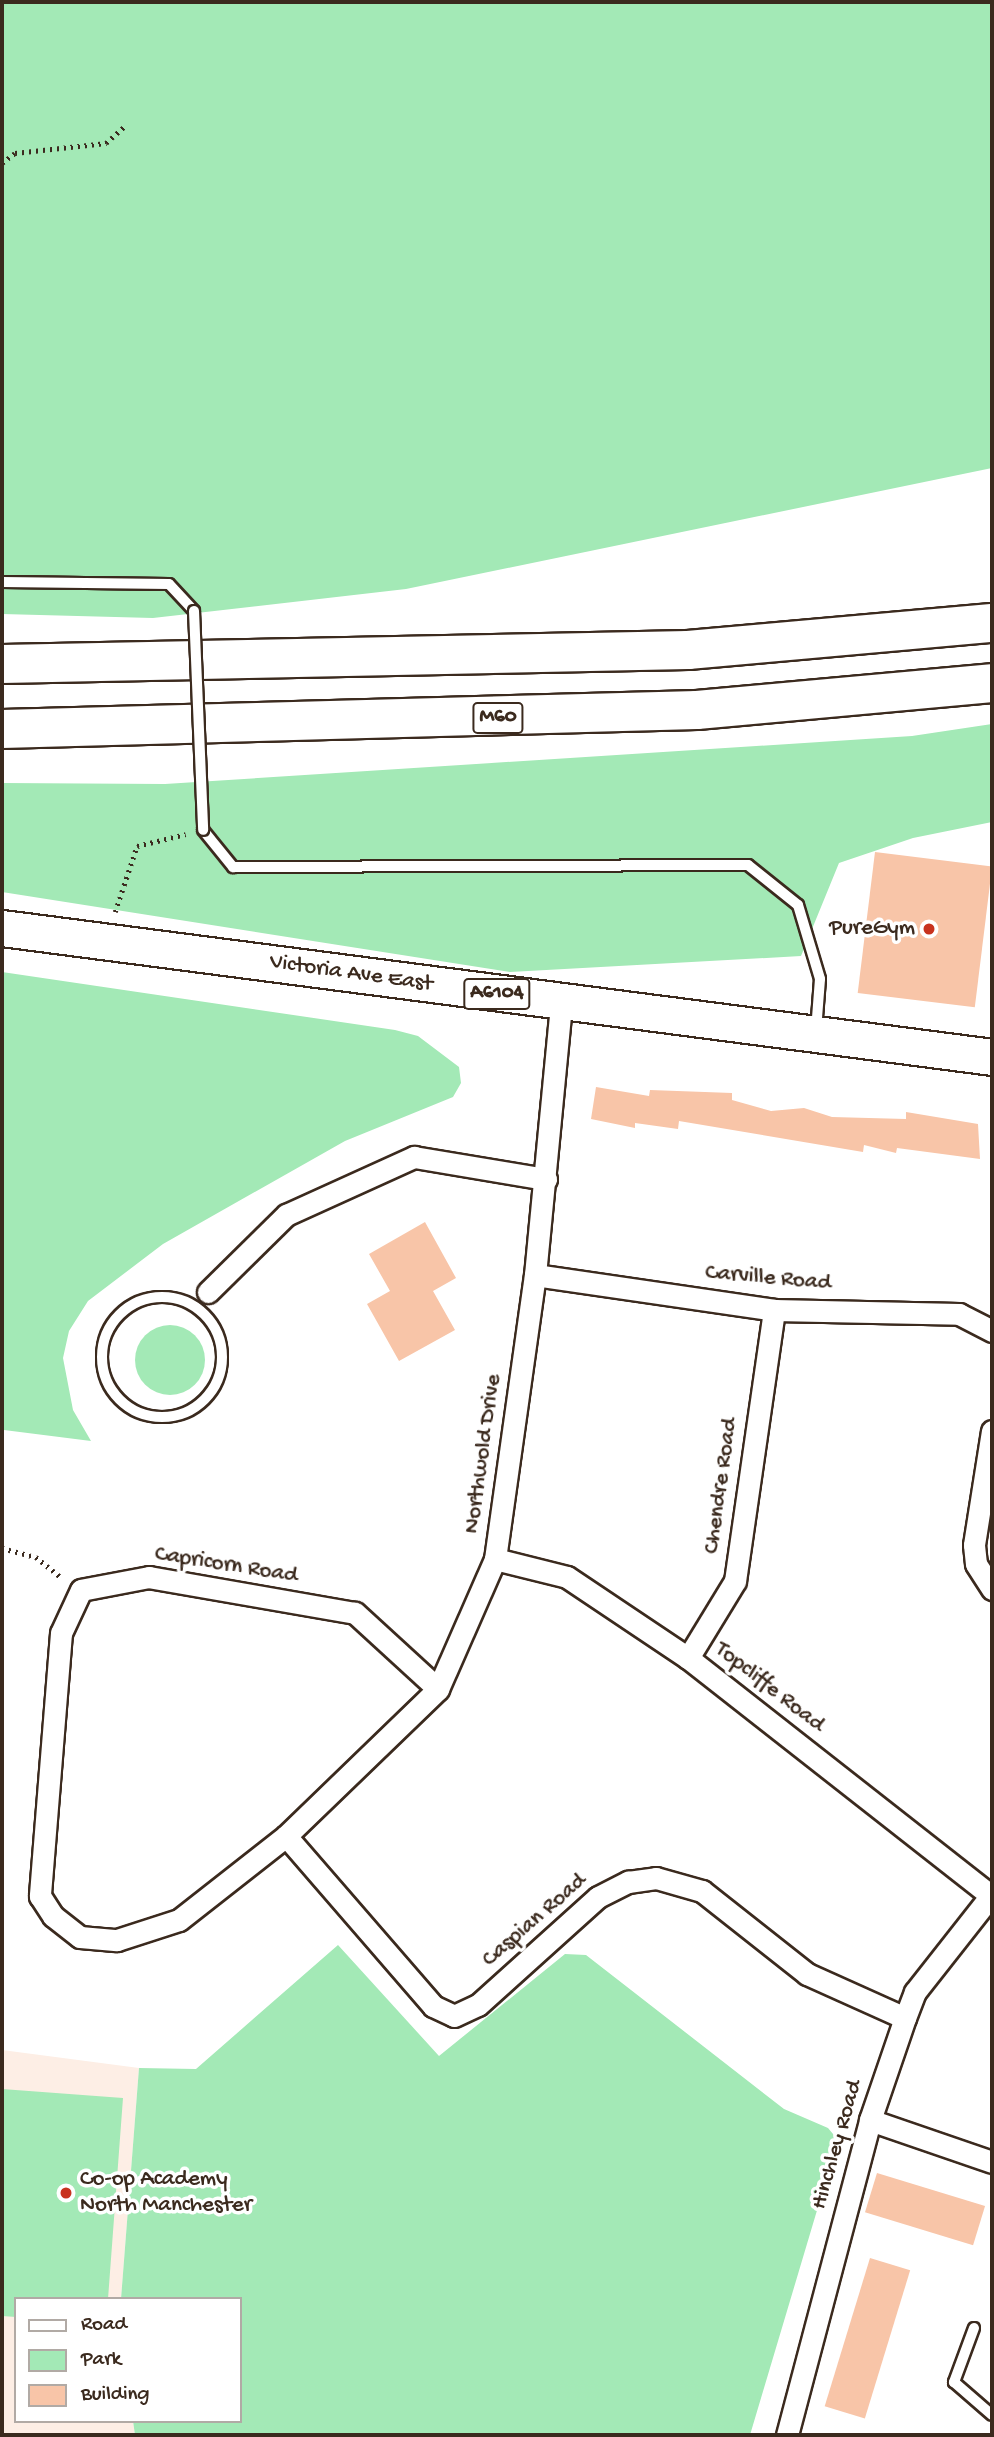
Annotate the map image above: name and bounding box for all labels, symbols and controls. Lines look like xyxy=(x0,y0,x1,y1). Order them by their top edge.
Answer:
road number: M60 xyxy=(472,700,524,736)
place label: PureGym xyxy=(829,915,915,943)
marker: PureGym xyxy=(921,921,937,937)
street label: Victoria Ave East xyxy=(268,949,434,999)
road number: A6104 xyxy=(462,976,532,1012)
street label: Carville Road xyxy=(704,1260,832,1298)
street label: Northwold Drive xyxy=(459,1373,509,1535)
street label: Chendre Road xyxy=(699,1416,745,1556)
street label: Capricorn Road xyxy=(153,1541,299,1591)
street label: Topcliffe Road xyxy=(709,1637,829,1739)
street label: Caspian Road xyxy=(477,1868,593,1974)
street label: Hinchley Road xyxy=(806,2077,870,2213)
place label: Co-op Academy North Manchester xyxy=(80,2166,252,2220)
marker: Co-op Academy North Manchester xyxy=(58,2185,74,2201)
legend xyxy=(14,2297,242,2423)
text: Road xyxy=(81,2313,127,2338)
text: Park xyxy=(81,2348,121,2373)
text: Building xyxy=(81,2383,150,2408)

